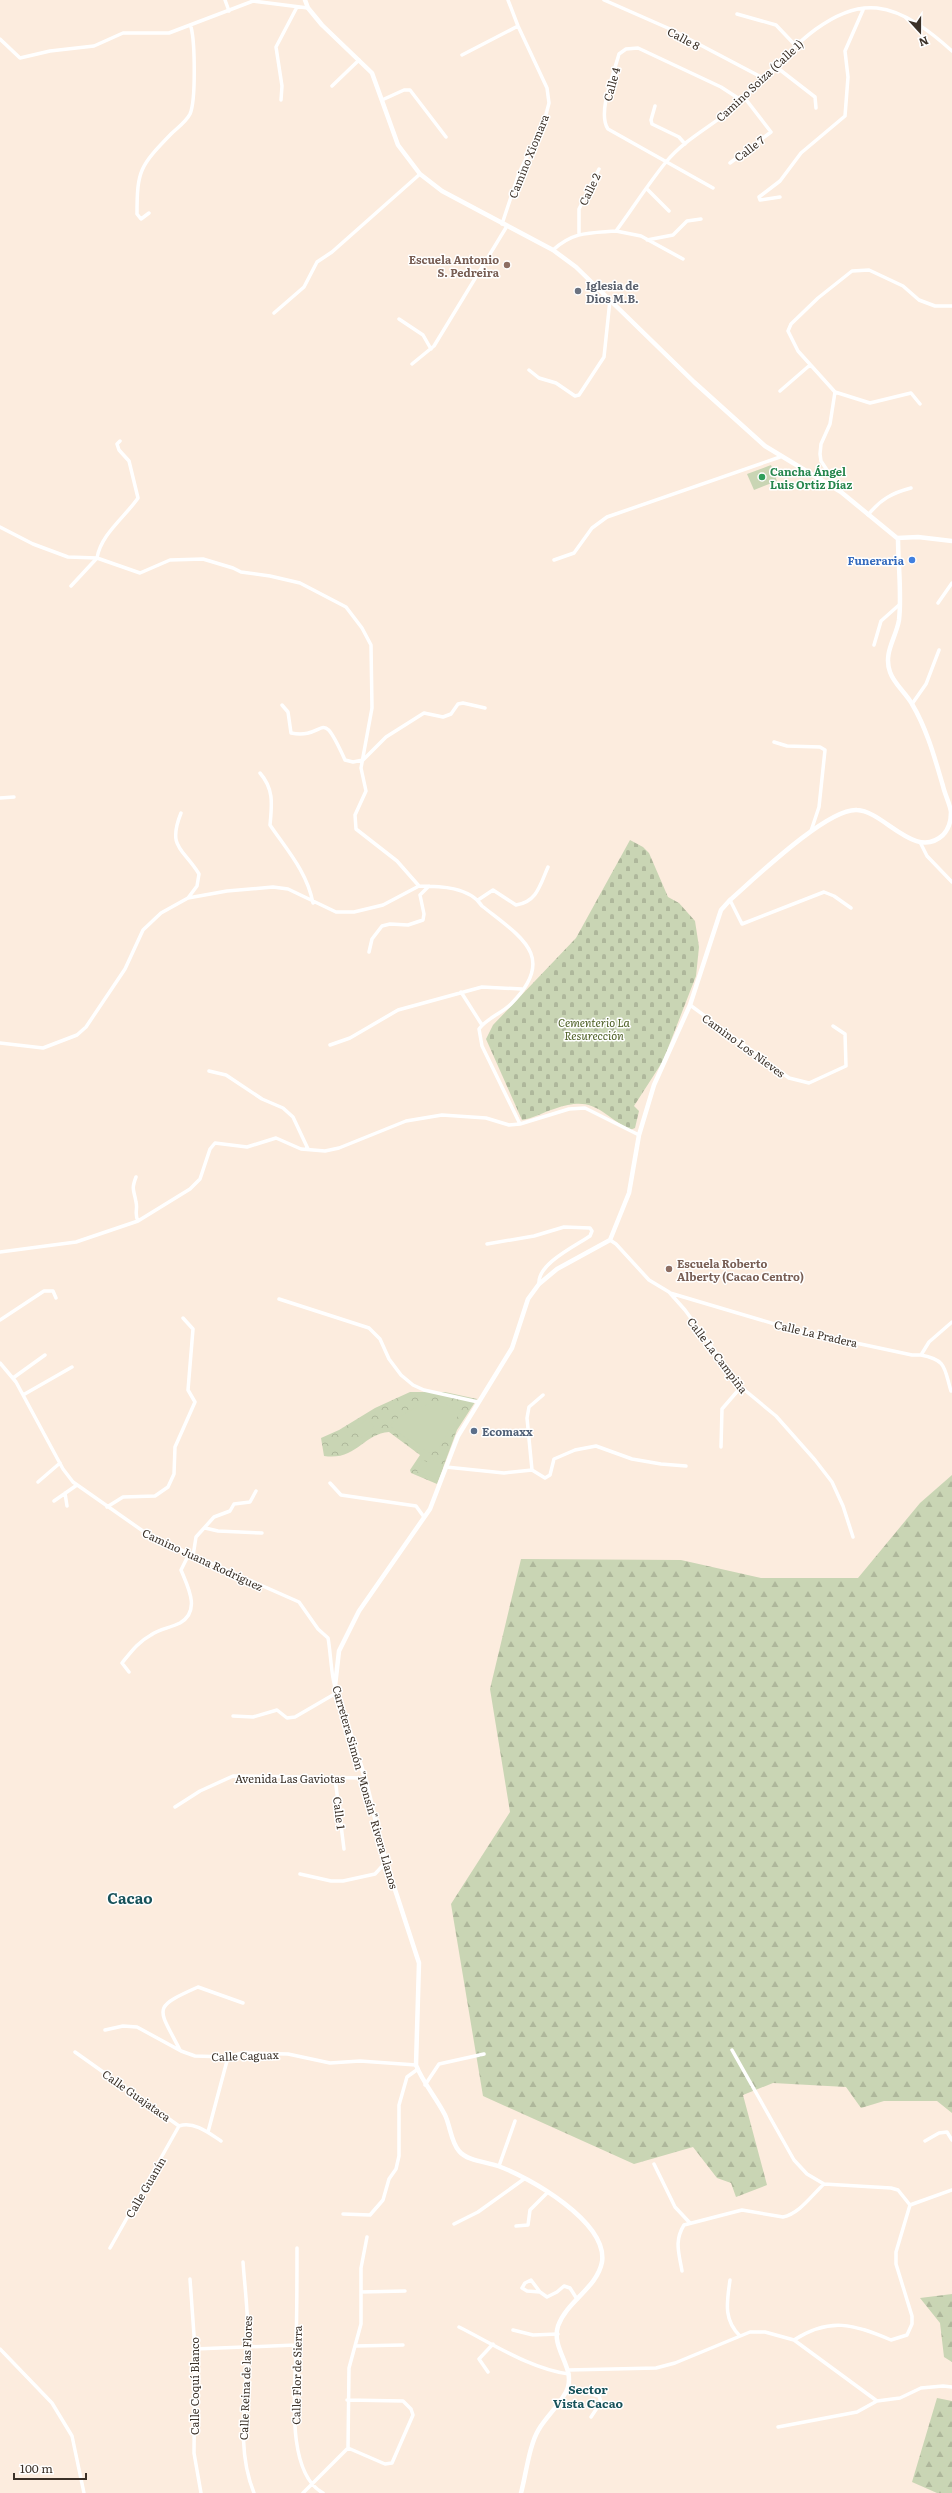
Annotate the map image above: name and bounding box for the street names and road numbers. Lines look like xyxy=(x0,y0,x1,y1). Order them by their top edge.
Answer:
street label: Calle 8 xyxy=(665,23,703,53)
street label: Camino Soiza (Calle 1) xyxy=(712,35,806,125)
street label: Calle 4 xyxy=(599,65,623,103)
street label: Camino Xiomara xyxy=(504,112,552,200)
street label: Calle 7 xyxy=(731,131,768,165)
street label: Calle 2 xyxy=(574,170,604,208)
street label: Camino Los Nieves xyxy=(699,1009,789,1081)
street label: Calle La Campiña xyxy=(684,1314,752,1396)
street label: Calle La Pradera xyxy=(773,1316,859,1350)
street label: Camino Juana Rodríguez xyxy=(140,1524,266,1594)
street label: Carretera Simón "Monsín" Rivera Llanos xyxy=(329,1683,403,1891)
street label: Avenida Las Gaviotas xyxy=(235,1770,345,1786)
street label: Calle 1 xyxy=(330,1796,350,1831)
street label: Calle Caguax xyxy=(211,2046,280,2064)
street label: Calle Guajataca xyxy=(100,2065,174,2125)
street label: Calle Guanín xyxy=(121,2154,169,2220)
street label: Calle Reina de las Flores xyxy=(235,2316,255,2440)
street label: Calle Flor de Sierra xyxy=(287,2325,305,2425)
street label: Calle Coquí Blanco xyxy=(186,2337,202,2435)

